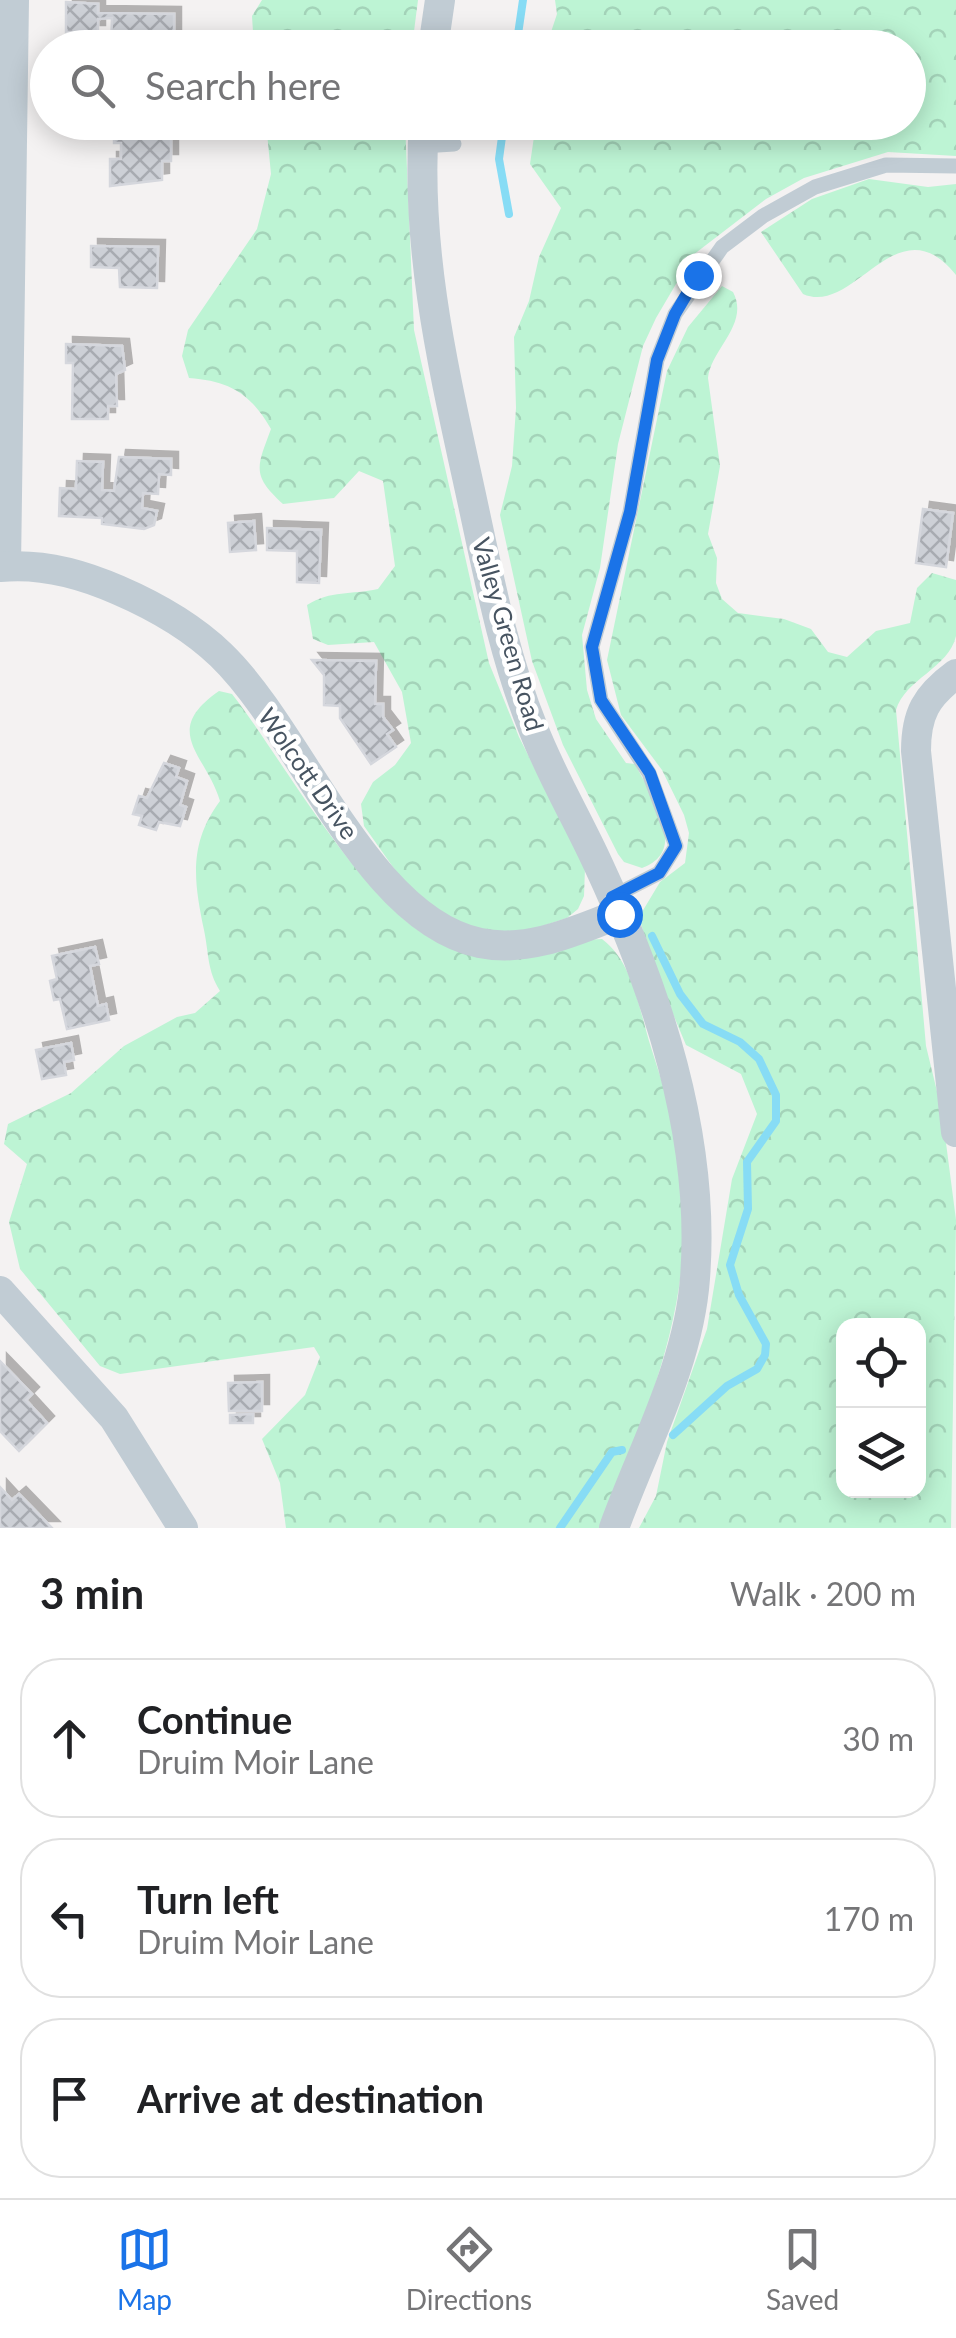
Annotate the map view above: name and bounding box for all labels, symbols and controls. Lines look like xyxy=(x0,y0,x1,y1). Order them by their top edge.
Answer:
search box xyxy=(30,30,926,140)
icon: search xyxy=(65,58,120,113)
text: Search here xyxy=(145,62,341,108)
route end xyxy=(676,253,722,299)
street label: Valley Green Road xyxy=(467,534,551,734)
street label: Wolcott Drive xyxy=(253,702,365,844)
route start xyxy=(597,892,643,938)
map controls xyxy=(836,1318,926,1498)
button: locate xyxy=(836,1318,926,1408)
button: layers xyxy=(836,1408,926,1498)
text: 3 min xyxy=(40,1568,144,1618)
text: Walk · 200 m xyxy=(730,1574,916,1613)
text: Continue xyxy=(137,1696,292,1742)
icon: ahead xyxy=(42,1711,97,1766)
text: 30 m xyxy=(842,1719,914,1758)
text: Druim Moir Lane xyxy=(137,1742,374,1781)
text: Turn left xyxy=(137,1876,279,1922)
icon: left xyxy=(42,1891,97,1946)
text: 170 m xyxy=(824,1899,914,1938)
text: Druim Moir Lane xyxy=(137,1922,374,1961)
icon: arrive xyxy=(42,2071,97,2126)
text: Arrive at destination xyxy=(137,2075,484,2121)
tab: Map xyxy=(117,2222,172,2316)
tab: Directions xyxy=(406,2222,532,2316)
tab: Saved xyxy=(766,2222,839,2316)

